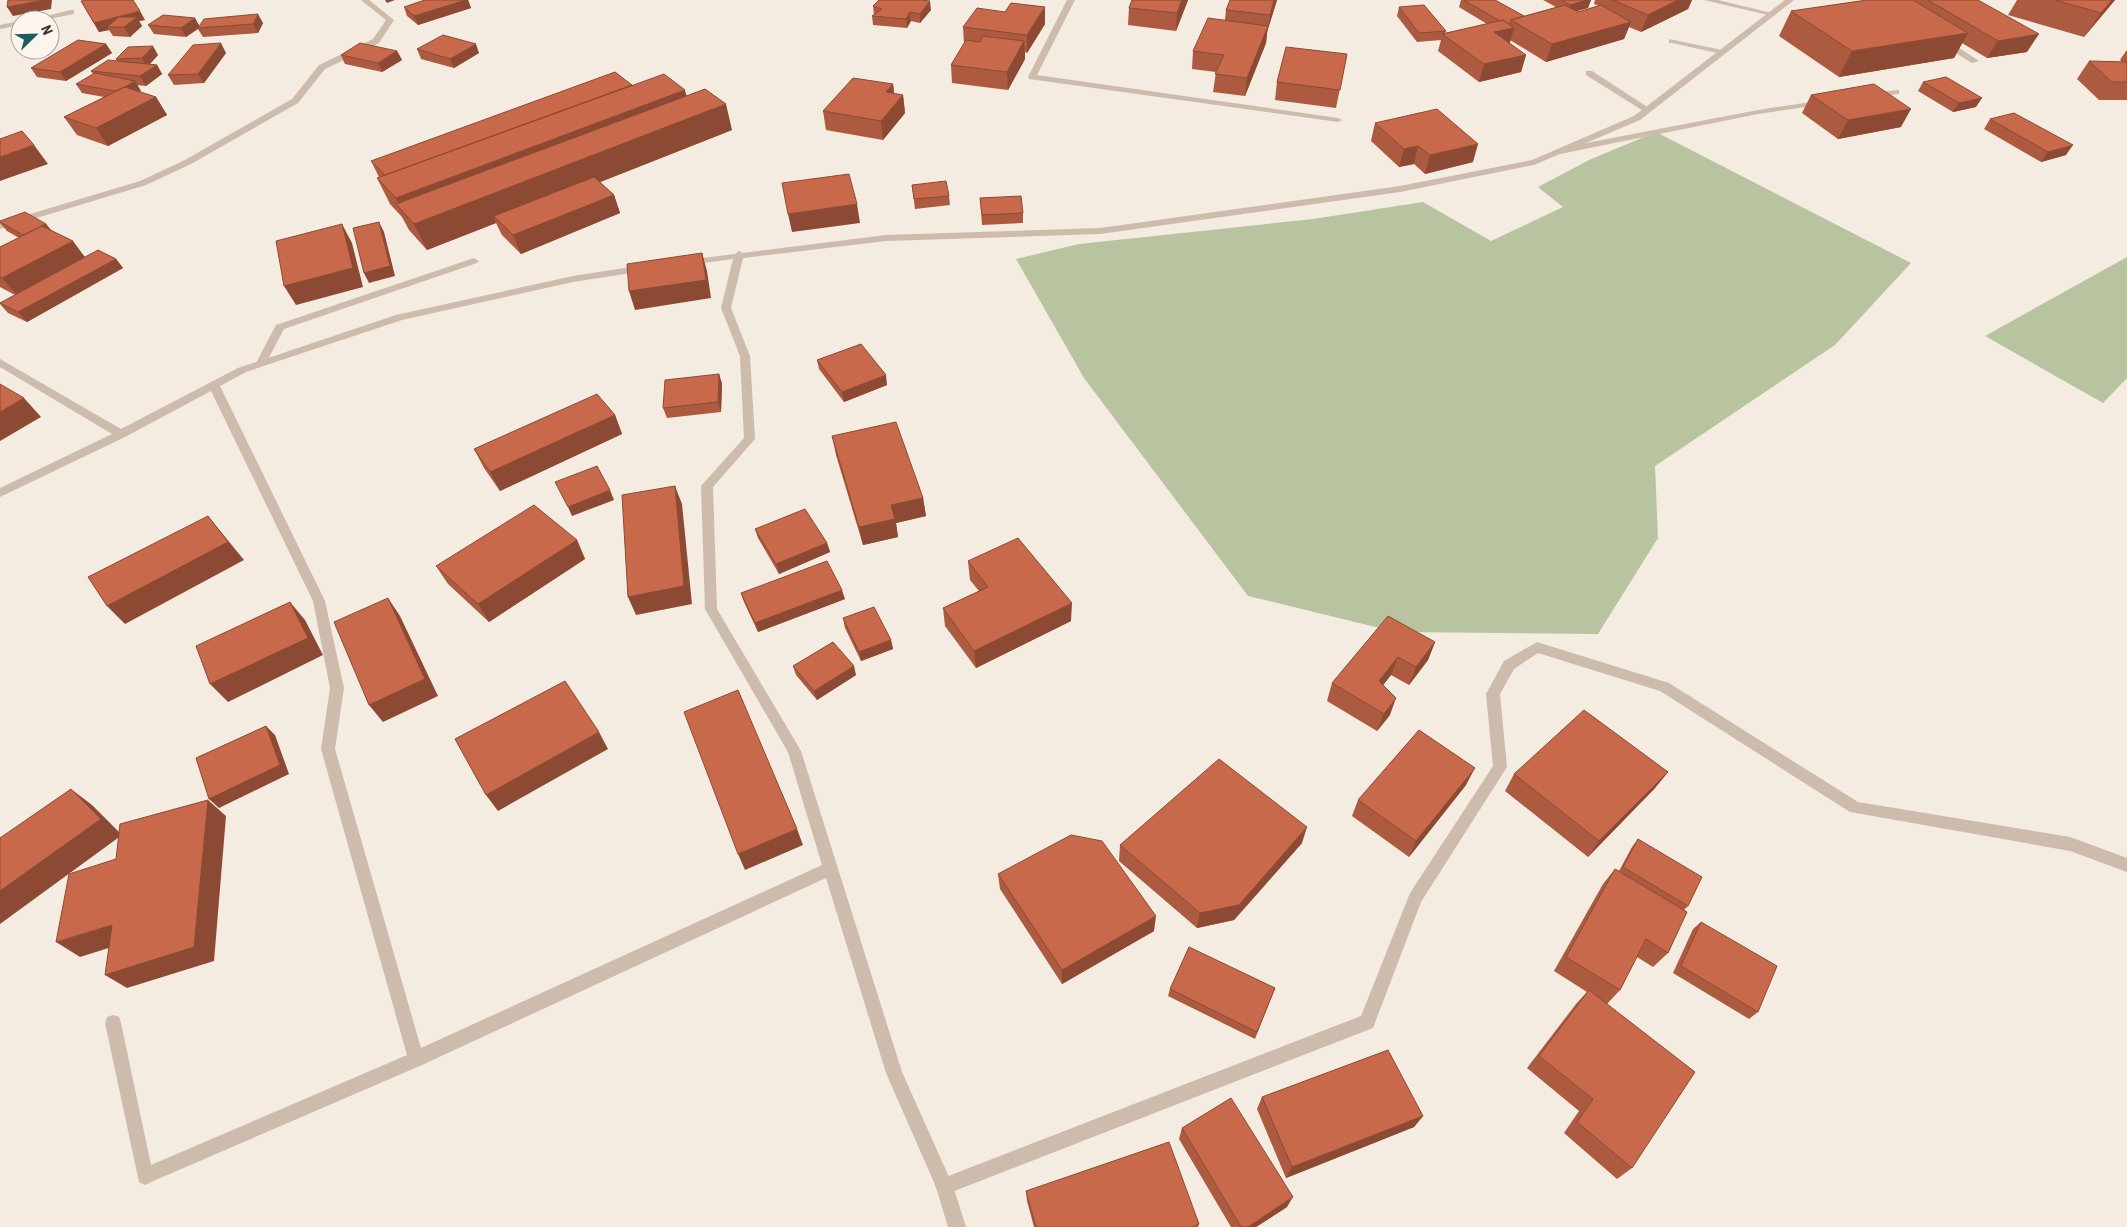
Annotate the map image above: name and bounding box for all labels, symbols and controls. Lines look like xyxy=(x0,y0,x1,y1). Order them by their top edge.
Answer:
north arrow xyxy=(10,10,60,60)
text: N xyxy=(38,23,56,37)

